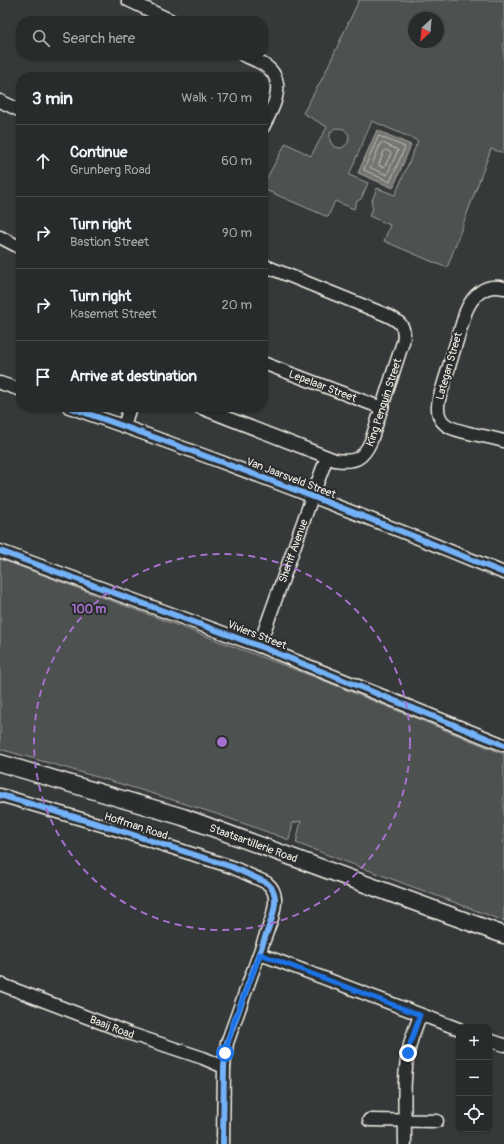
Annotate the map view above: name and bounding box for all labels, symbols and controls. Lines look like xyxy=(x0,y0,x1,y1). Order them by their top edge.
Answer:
north arrow xyxy=(408,12,444,48)
search box xyxy=(16,16,268,60)
icon: search xyxy=(30,27,52,49)
text: Search here xyxy=(62,29,135,48)
text: 3 min xyxy=(32,88,73,109)
text: Walk · 170 m xyxy=(181,90,252,106)
text: Continue xyxy=(70,143,128,162)
icon: ahead xyxy=(32,150,54,172)
text: 60 m xyxy=(221,153,252,169)
text: Grunberg Road xyxy=(70,162,151,178)
text: Turn right xyxy=(70,215,131,234)
icon: right xyxy=(32,222,54,244)
text: 90 m xyxy=(222,225,252,241)
text: Bastion Street xyxy=(70,234,149,250)
text: Turn right xyxy=(70,287,131,306)
icon: right xyxy=(32,294,54,316)
text: 20 m xyxy=(221,297,252,313)
text: Kasemat Street xyxy=(70,306,157,322)
street label: Lategan Street xyxy=(433,330,465,401)
street label: King Penguin Street xyxy=(363,356,404,448)
icon: arrive xyxy=(32,366,54,388)
text: Arrive at destination xyxy=(70,367,197,386)
street label: Lepelaar Street xyxy=(287,367,359,405)
street label: Van Jaarsveld Street xyxy=(244,455,338,501)
street label: Sheriff Avenue xyxy=(276,517,310,584)
text: 100 m xyxy=(72,602,107,617)
street label: Viviers Street xyxy=(226,618,289,652)
centre of rings xyxy=(215,735,229,749)
street label: Hoffman Road xyxy=(103,810,169,842)
street label: Staatsartillerie Road xyxy=(208,821,299,865)
street label: Baaij Road xyxy=(88,1012,136,1041)
map controls xyxy=(456,1024,492,1132)
button: + xyxy=(456,1024,492,1060)
route start xyxy=(216,1044,234,1062)
route end xyxy=(399,1044,417,1062)
button: − xyxy=(456,1060,492,1096)
button: locate xyxy=(456,1096,492,1132)

